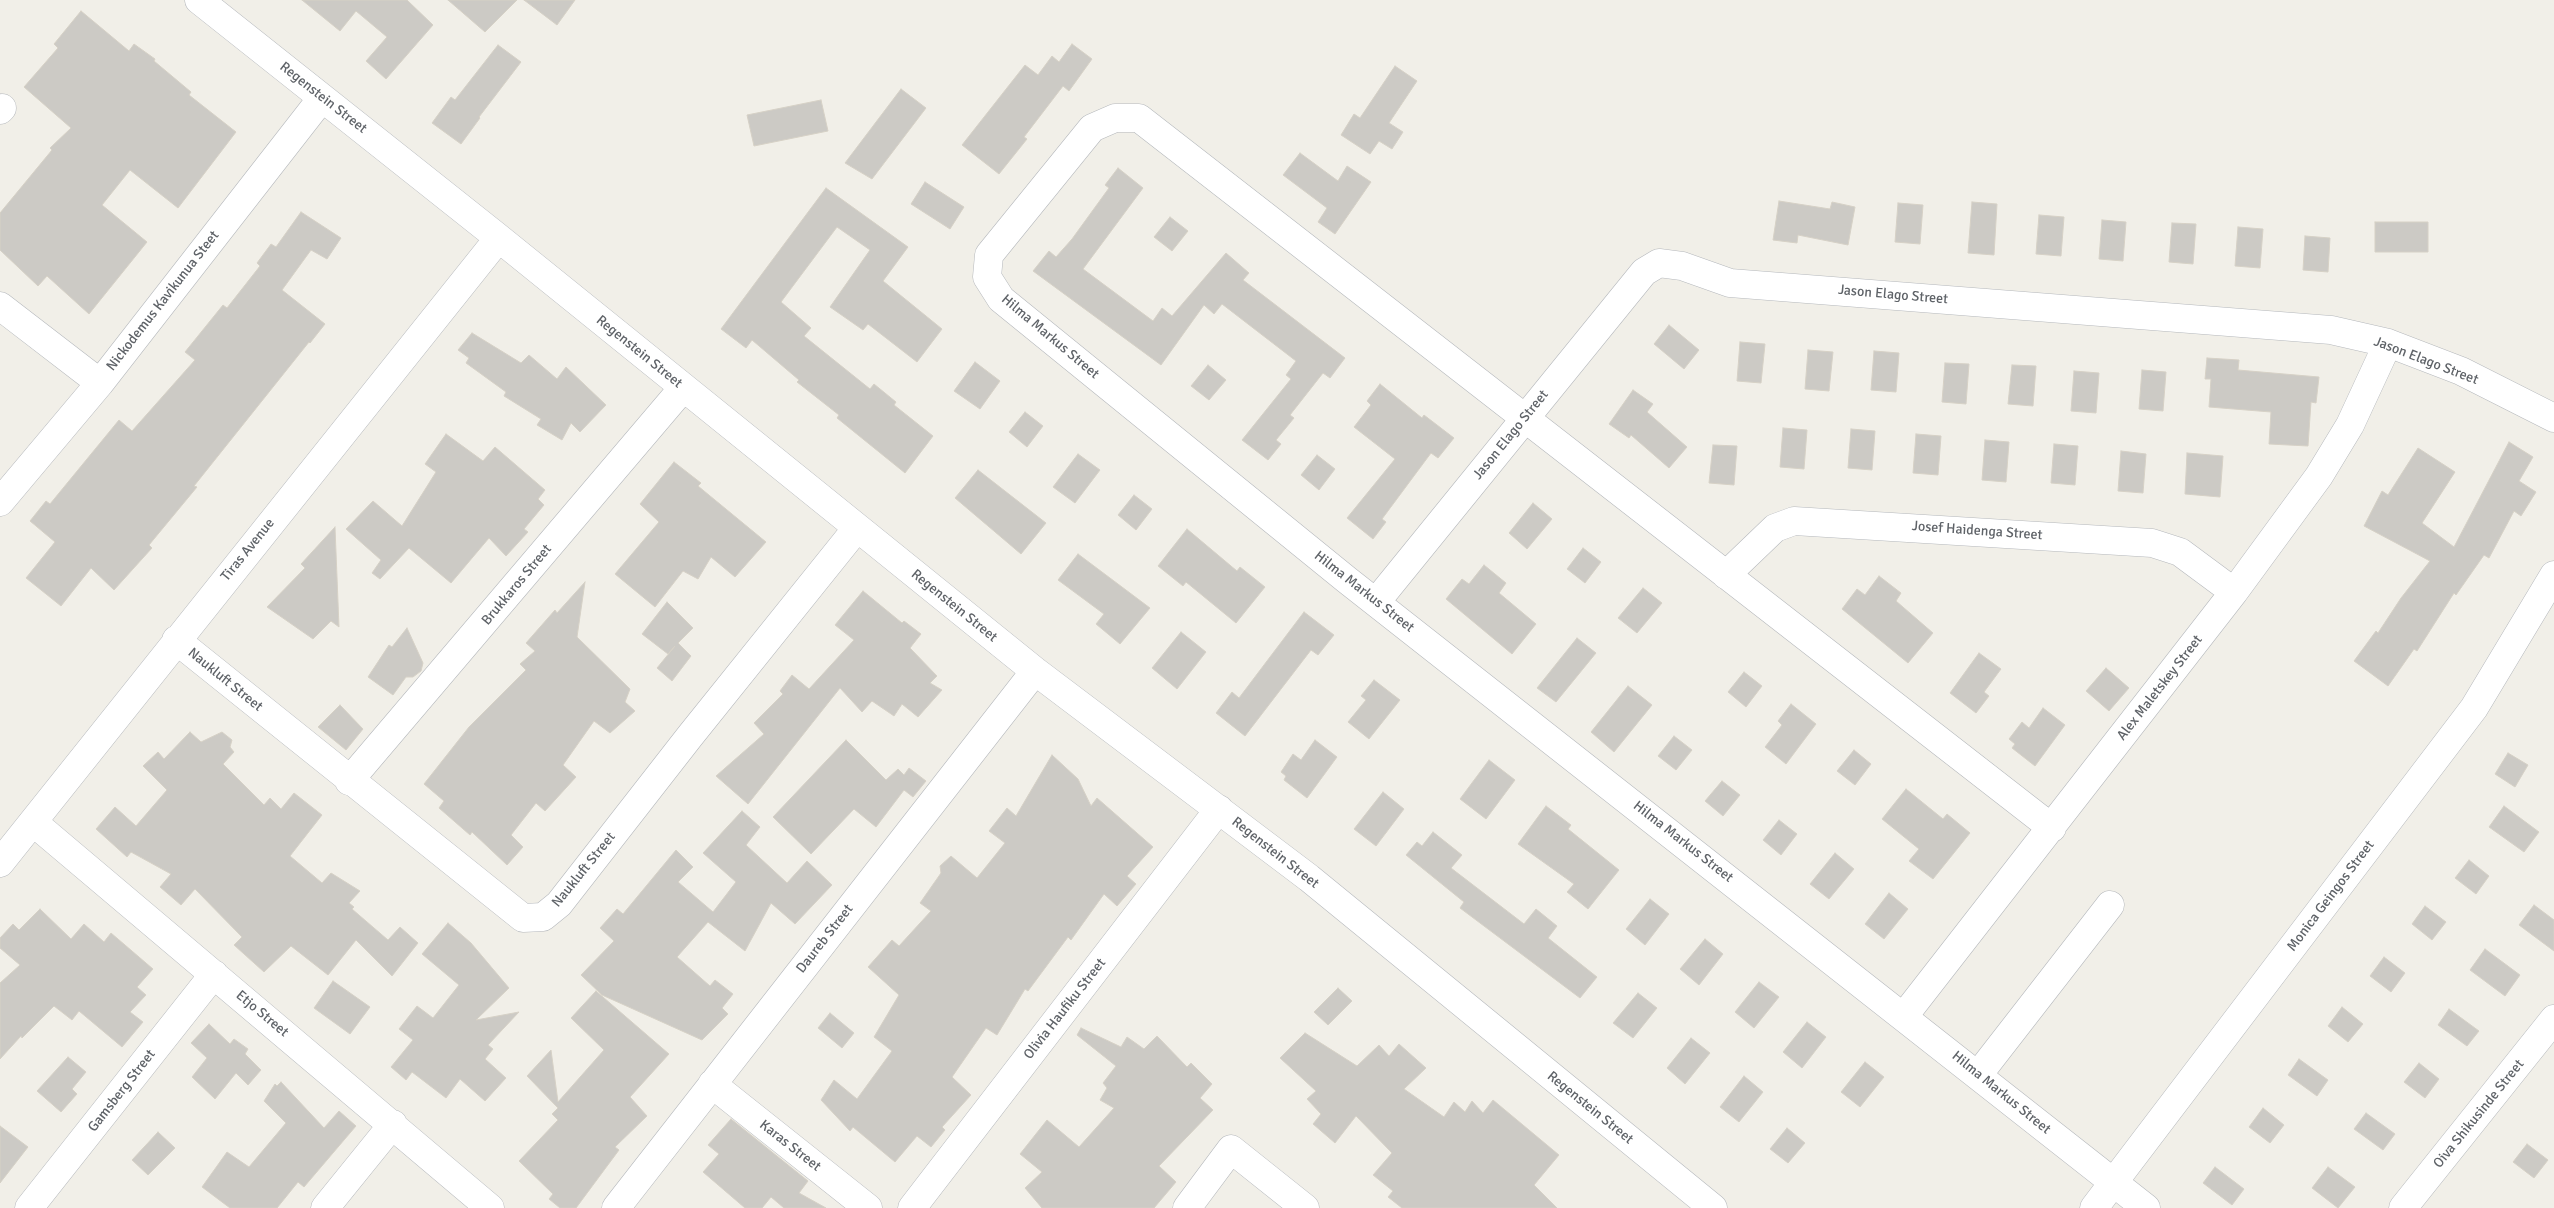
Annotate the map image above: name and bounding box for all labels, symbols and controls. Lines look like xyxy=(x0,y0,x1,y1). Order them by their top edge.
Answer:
street label: Regenstein Street xyxy=(276,59,370,137)
street label: Nickodemus Kavikunua Steet xyxy=(103,228,223,374)
street label: Jason Elago Street xyxy=(1837,282,1949,308)
street label: Hilma Markus Street xyxy=(998,291,1102,383)
street label: Regenstein Street xyxy=(592,312,686,392)
street label: Jason Elago Street xyxy=(2371,333,2481,389)
street label: Jason Elago Street xyxy=(1470,387,1552,483)
street label: Tiras Avenue xyxy=(218,515,278,585)
street label: Josef Haidenga Street xyxy=(1911,518,2043,544)
street label: Brukkaros Street xyxy=(478,541,556,629)
street label: Hilma Markus Street xyxy=(1311,548,1417,636)
street label: Regenstein Street xyxy=(907,566,1001,646)
street label: Alex Maletskey Street xyxy=(2114,632,2206,744)
street label: Naukluft Street xyxy=(184,645,266,715)
street label: Hilma Markus Street xyxy=(1630,798,1736,886)
street label: Regenstein Street xyxy=(1228,814,1322,892)
street label: Naukluft Street xyxy=(549,829,619,911)
street label: Monica Geingos Street xyxy=(2284,837,2378,955)
street label: Daureb Street xyxy=(793,901,857,977)
street label: Olivia Haufiku Street xyxy=(1020,955,1110,1063)
street label: Etjo Street xyxy=(232,987,292,1041)
street label: Gamsberg Street xyxy=(85,1047,159,1135)
street label: Hilma Markus Street xyxy=(1948,1048,2054,1138)
street label: Oiva Shikusinde Street xyxy=(2430,1056,2528,1172)
street label: Regenstein Street xyxy=(1543,1068,1637,1148)
street label: Karas Street xyxy=(756,1117,824,1175)

